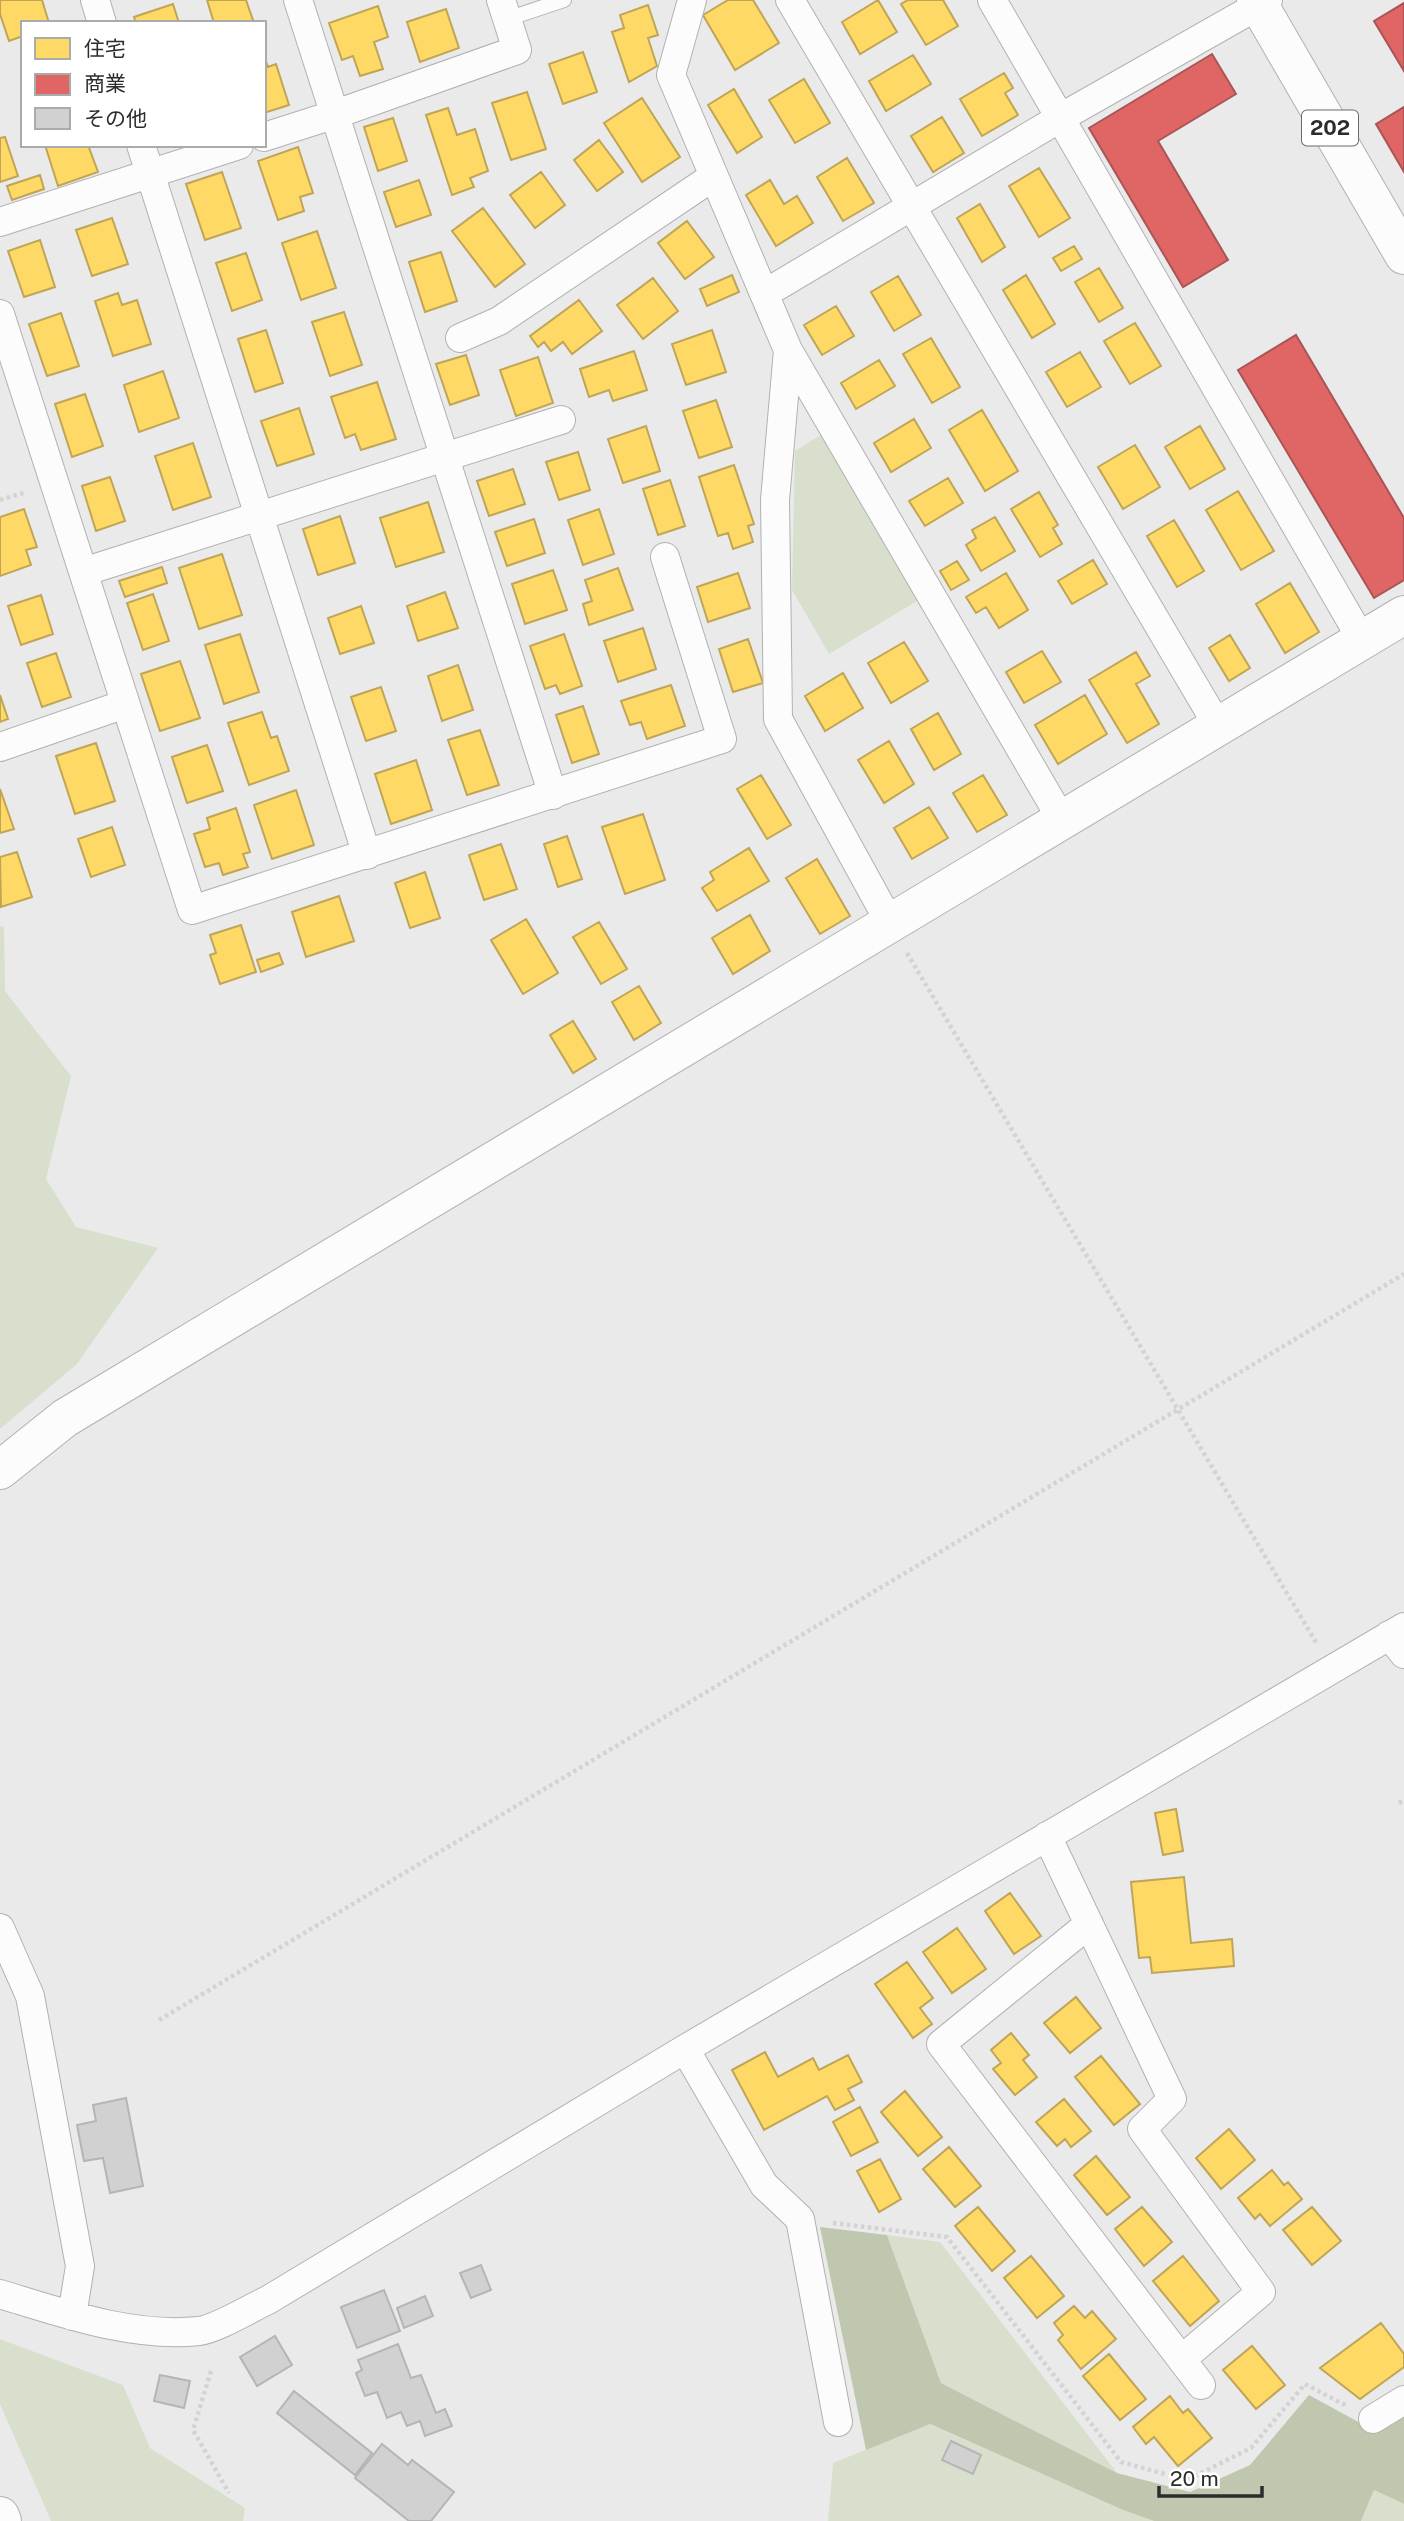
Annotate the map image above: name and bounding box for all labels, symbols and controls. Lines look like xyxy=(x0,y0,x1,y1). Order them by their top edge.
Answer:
legend xyxy=(21,21,266,147)
text: 住宅 xyxy=(84,36,126,61)
text: 商業 xyxy=(84,71,126,96)
text: その他 xyxy=(84,106,147,131)
road number: 202 xyxy=(1302,110,1358,146)
scale bar xyxy=(1159,2454,1262,2498)
text: 20 m xyxy=(1170,2466,1219,2491)

